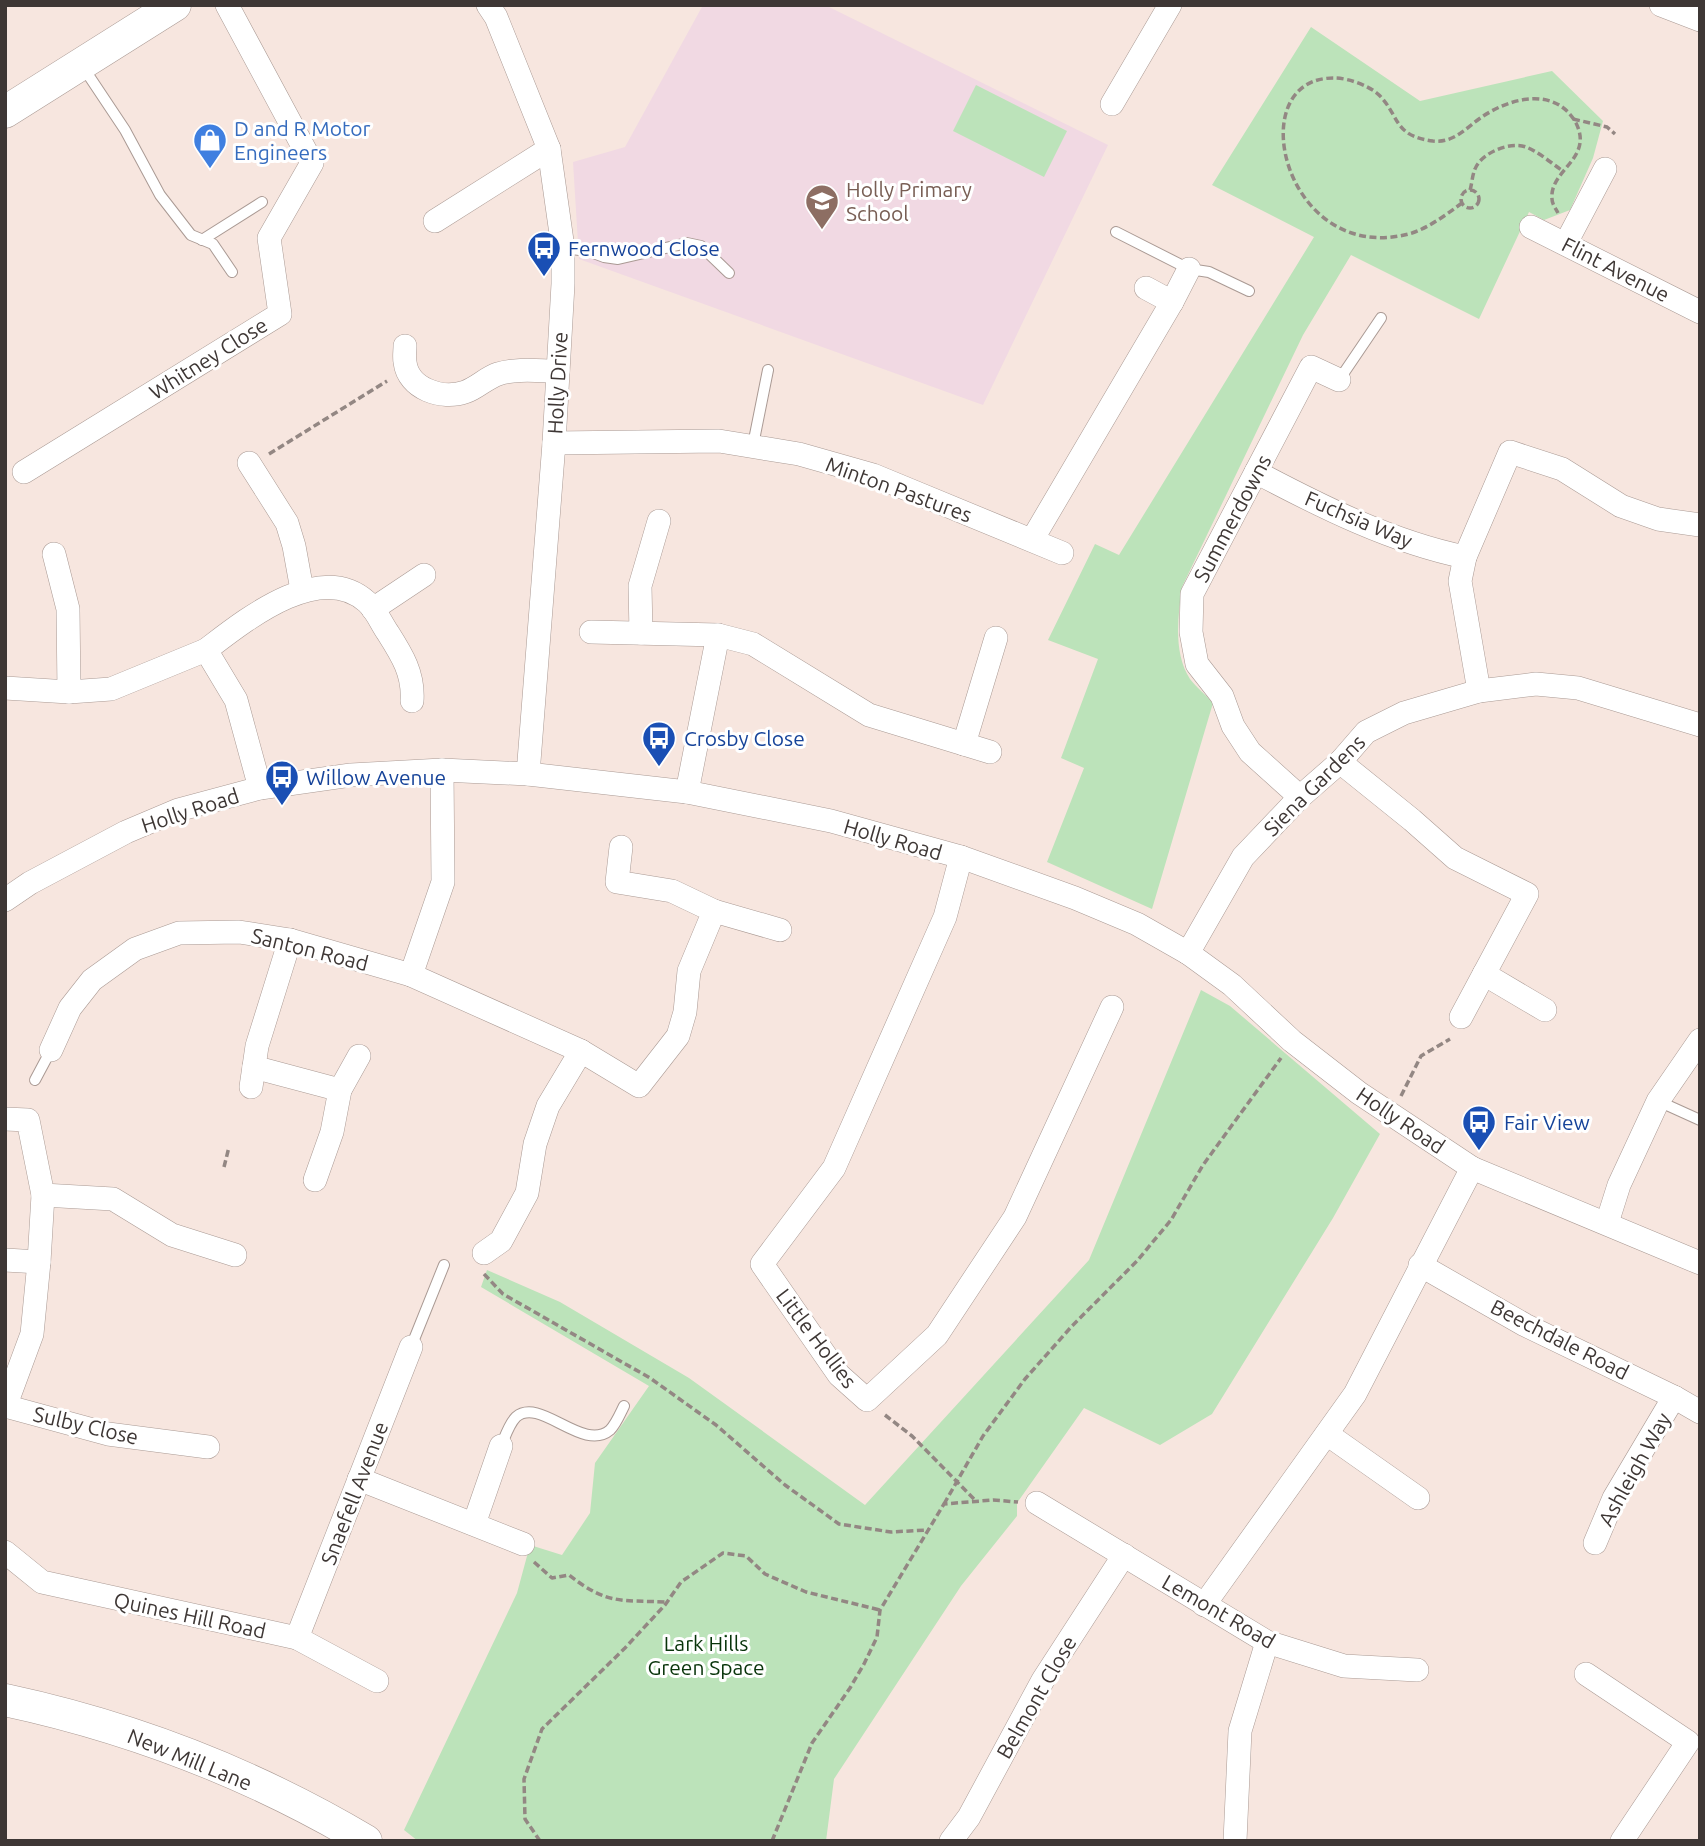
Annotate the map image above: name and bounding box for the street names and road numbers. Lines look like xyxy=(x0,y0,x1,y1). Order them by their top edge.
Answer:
street label: Flint Avenue xyxy=(1558,232,1674,306)
street label: Whitney Close xyxy=(145,312,271,404)
street label: Holly Drive xyxy=(542,331,572,435)
street label: Summerdowns xyxy=(1188,450,1276,586)
street label: Minton Pastures xyxy=(823,451,975,527)
street label: Fuchsia Way xyxy=(1302,486,1416,552)
street label: Siena Gardens xyxy=(1259,730,1369,840)
street label: Holly Road xyxy=(138,783,242,837)
street label: Holly Road xyxy=(841,814,945,864)
street label: Santon Road xyxy=(249,923,371,975)
street label: Holly Road xyxy=(1352,1082,1450,1158)
street label: Little Hollies xyxy=(772,1284,862,1392)
street label: Beechdale Road xyxy=(1487,1294,1633,1384)
street label: Sulby Close xyxy=(31,1401,141,1449)
street label: Ashleigh Way xyxy=(1593,1408,1675,1530)
street label: Snaefell Avenue xyxy=(316,1418,392,1568)
street label: Lemont Road xyxy=(1158,1569,1280,1653)
street label: Quines Hill Road xyxy=(112,1587,268,1643)
street label: Belmont Close xyxy=(991,1632,1081,1762)
street label: New Mill Lane xyxy=(124,1723,256,1795)

